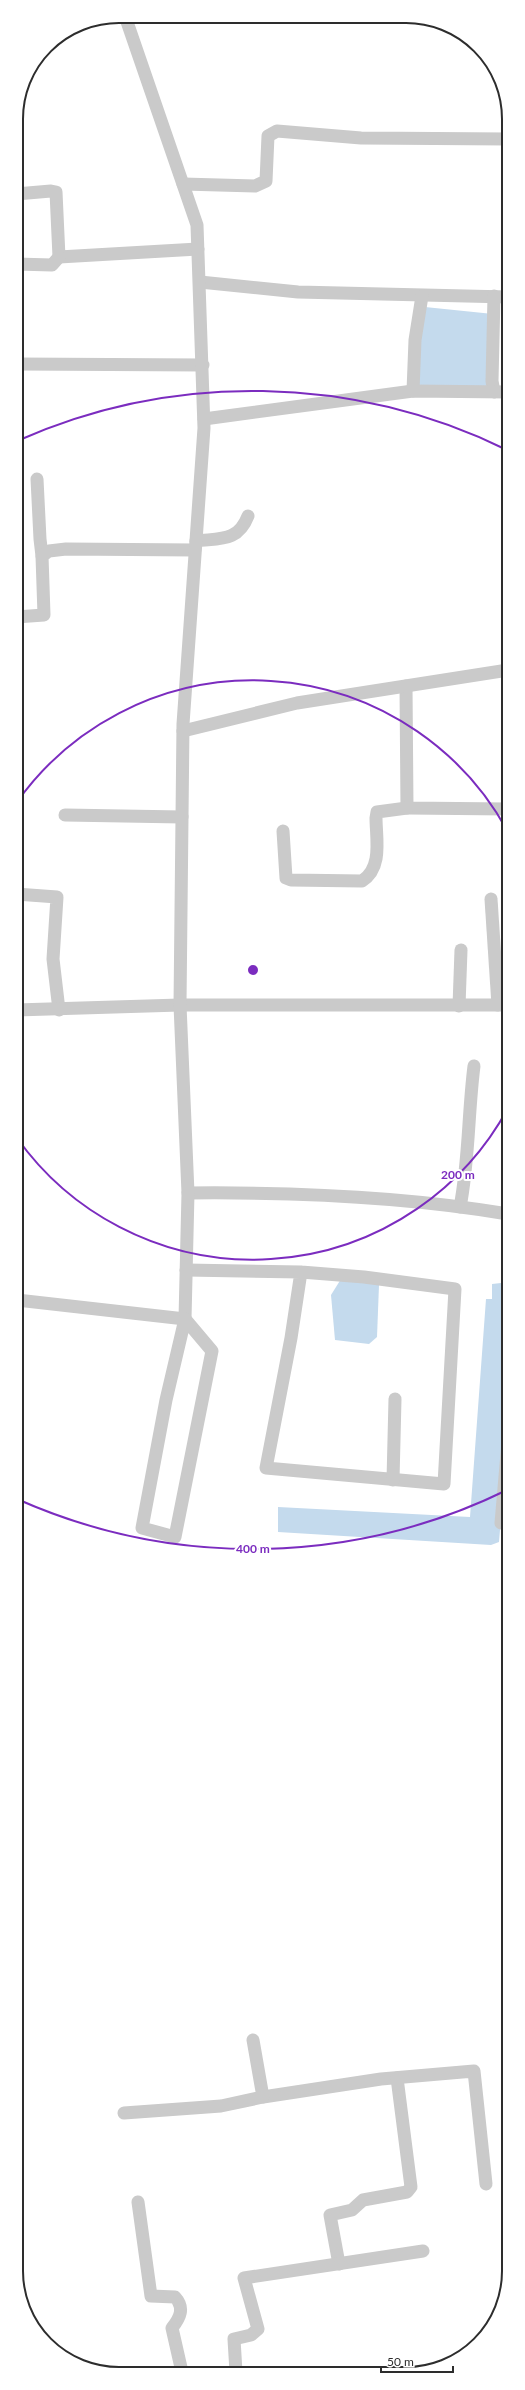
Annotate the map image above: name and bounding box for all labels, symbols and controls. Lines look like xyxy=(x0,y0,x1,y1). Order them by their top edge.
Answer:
centre of rings xyxy=(246,963,260,977)
text: 200 m xyxy=(441,1167,475,1182)
text: 400 m xyxy=(236,1541,270,1556)
scale bar xyxy=(381,2348,453,2374)
text: 50 m xyxy=(387,2354,414,2369)

